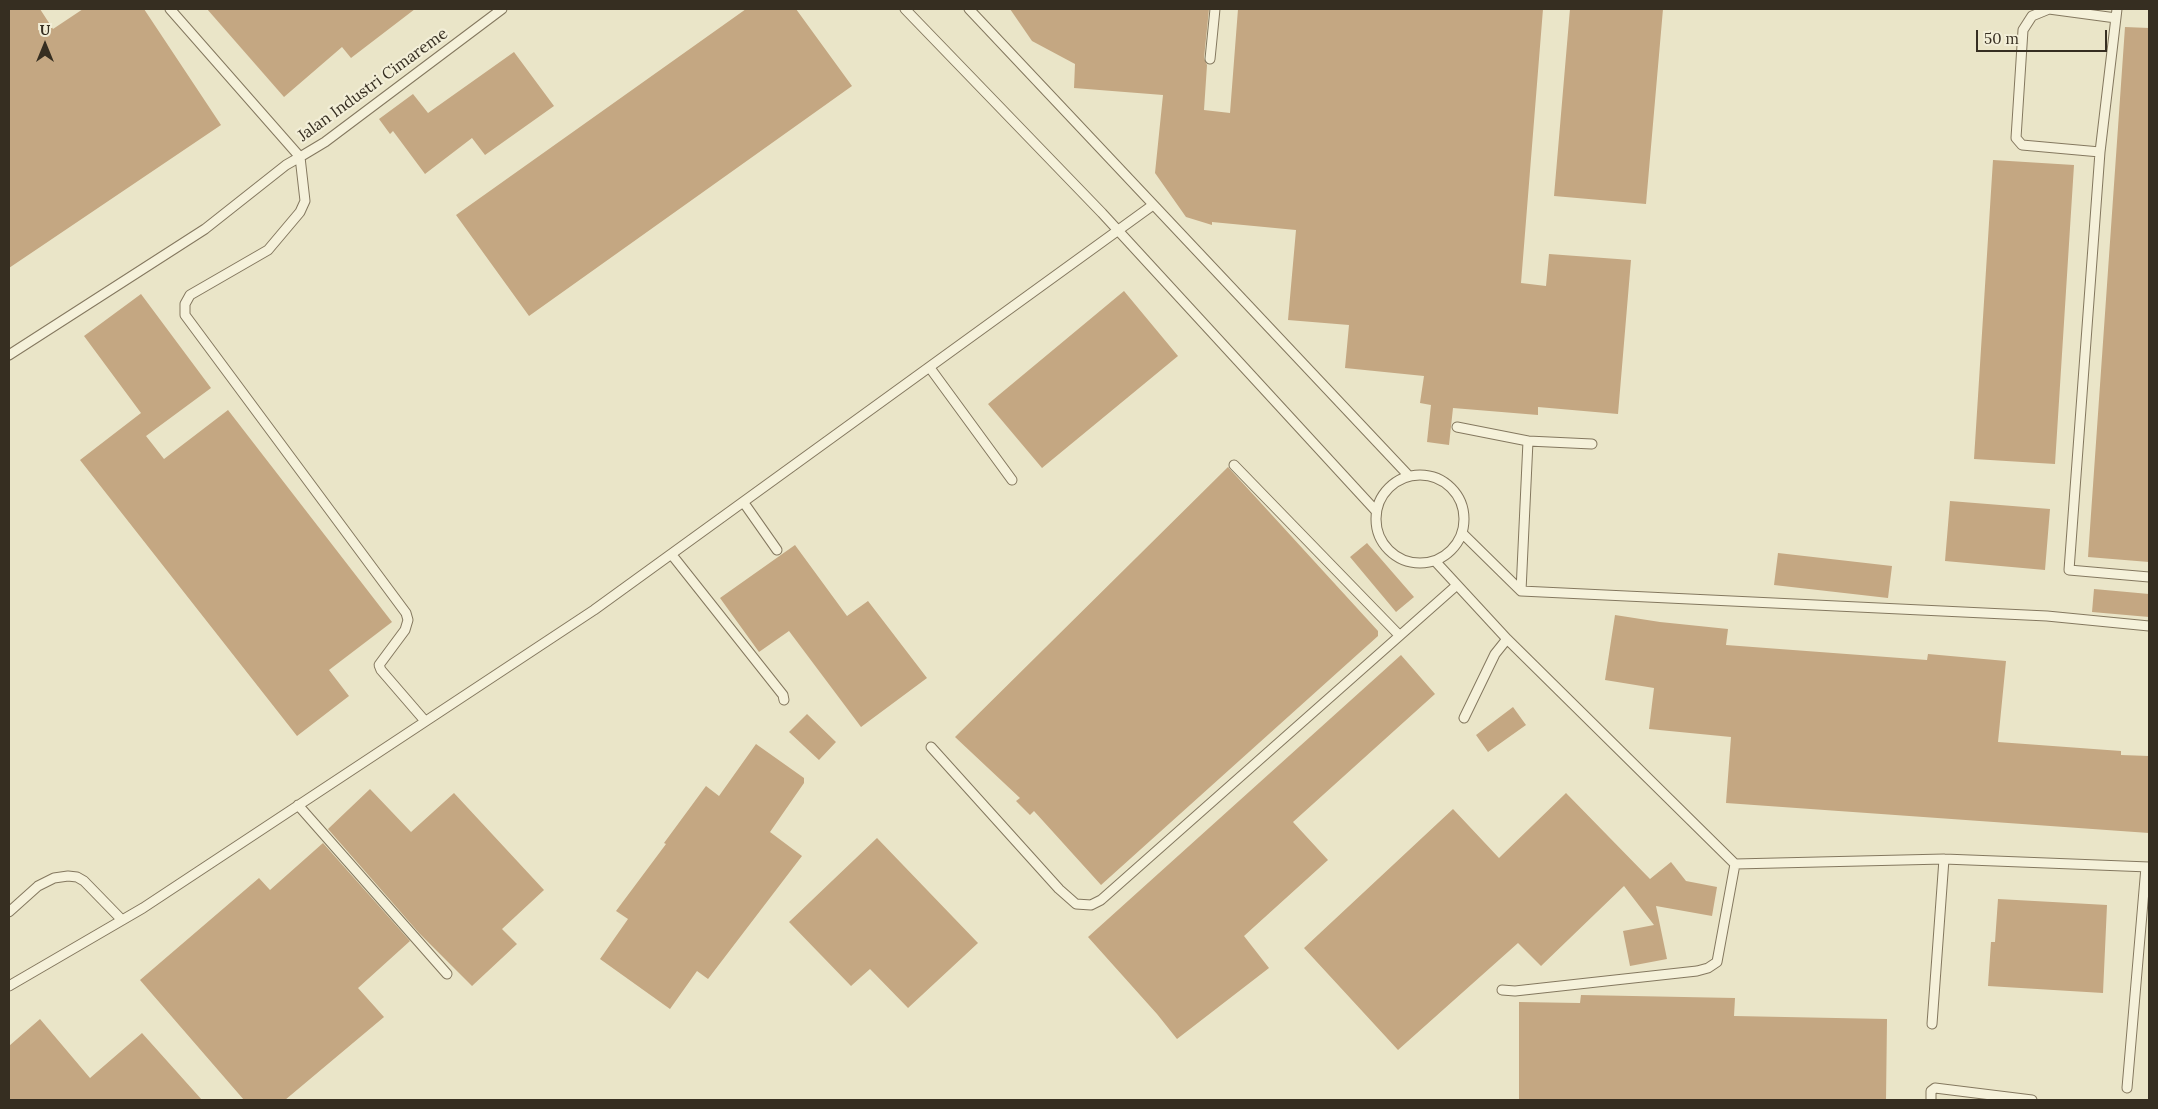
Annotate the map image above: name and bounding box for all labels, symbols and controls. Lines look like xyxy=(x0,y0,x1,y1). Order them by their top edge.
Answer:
north arrow xyxy=(20,20,70,70)
scale bar xyxy=(1978,20,2109,52)
text: U xyxy=(40,21,50,39)
street label: Jalan Industri Cimareme xyxy=(294,24,452,146)
text: 50 m xyxy=(1984,29,2019,48)

